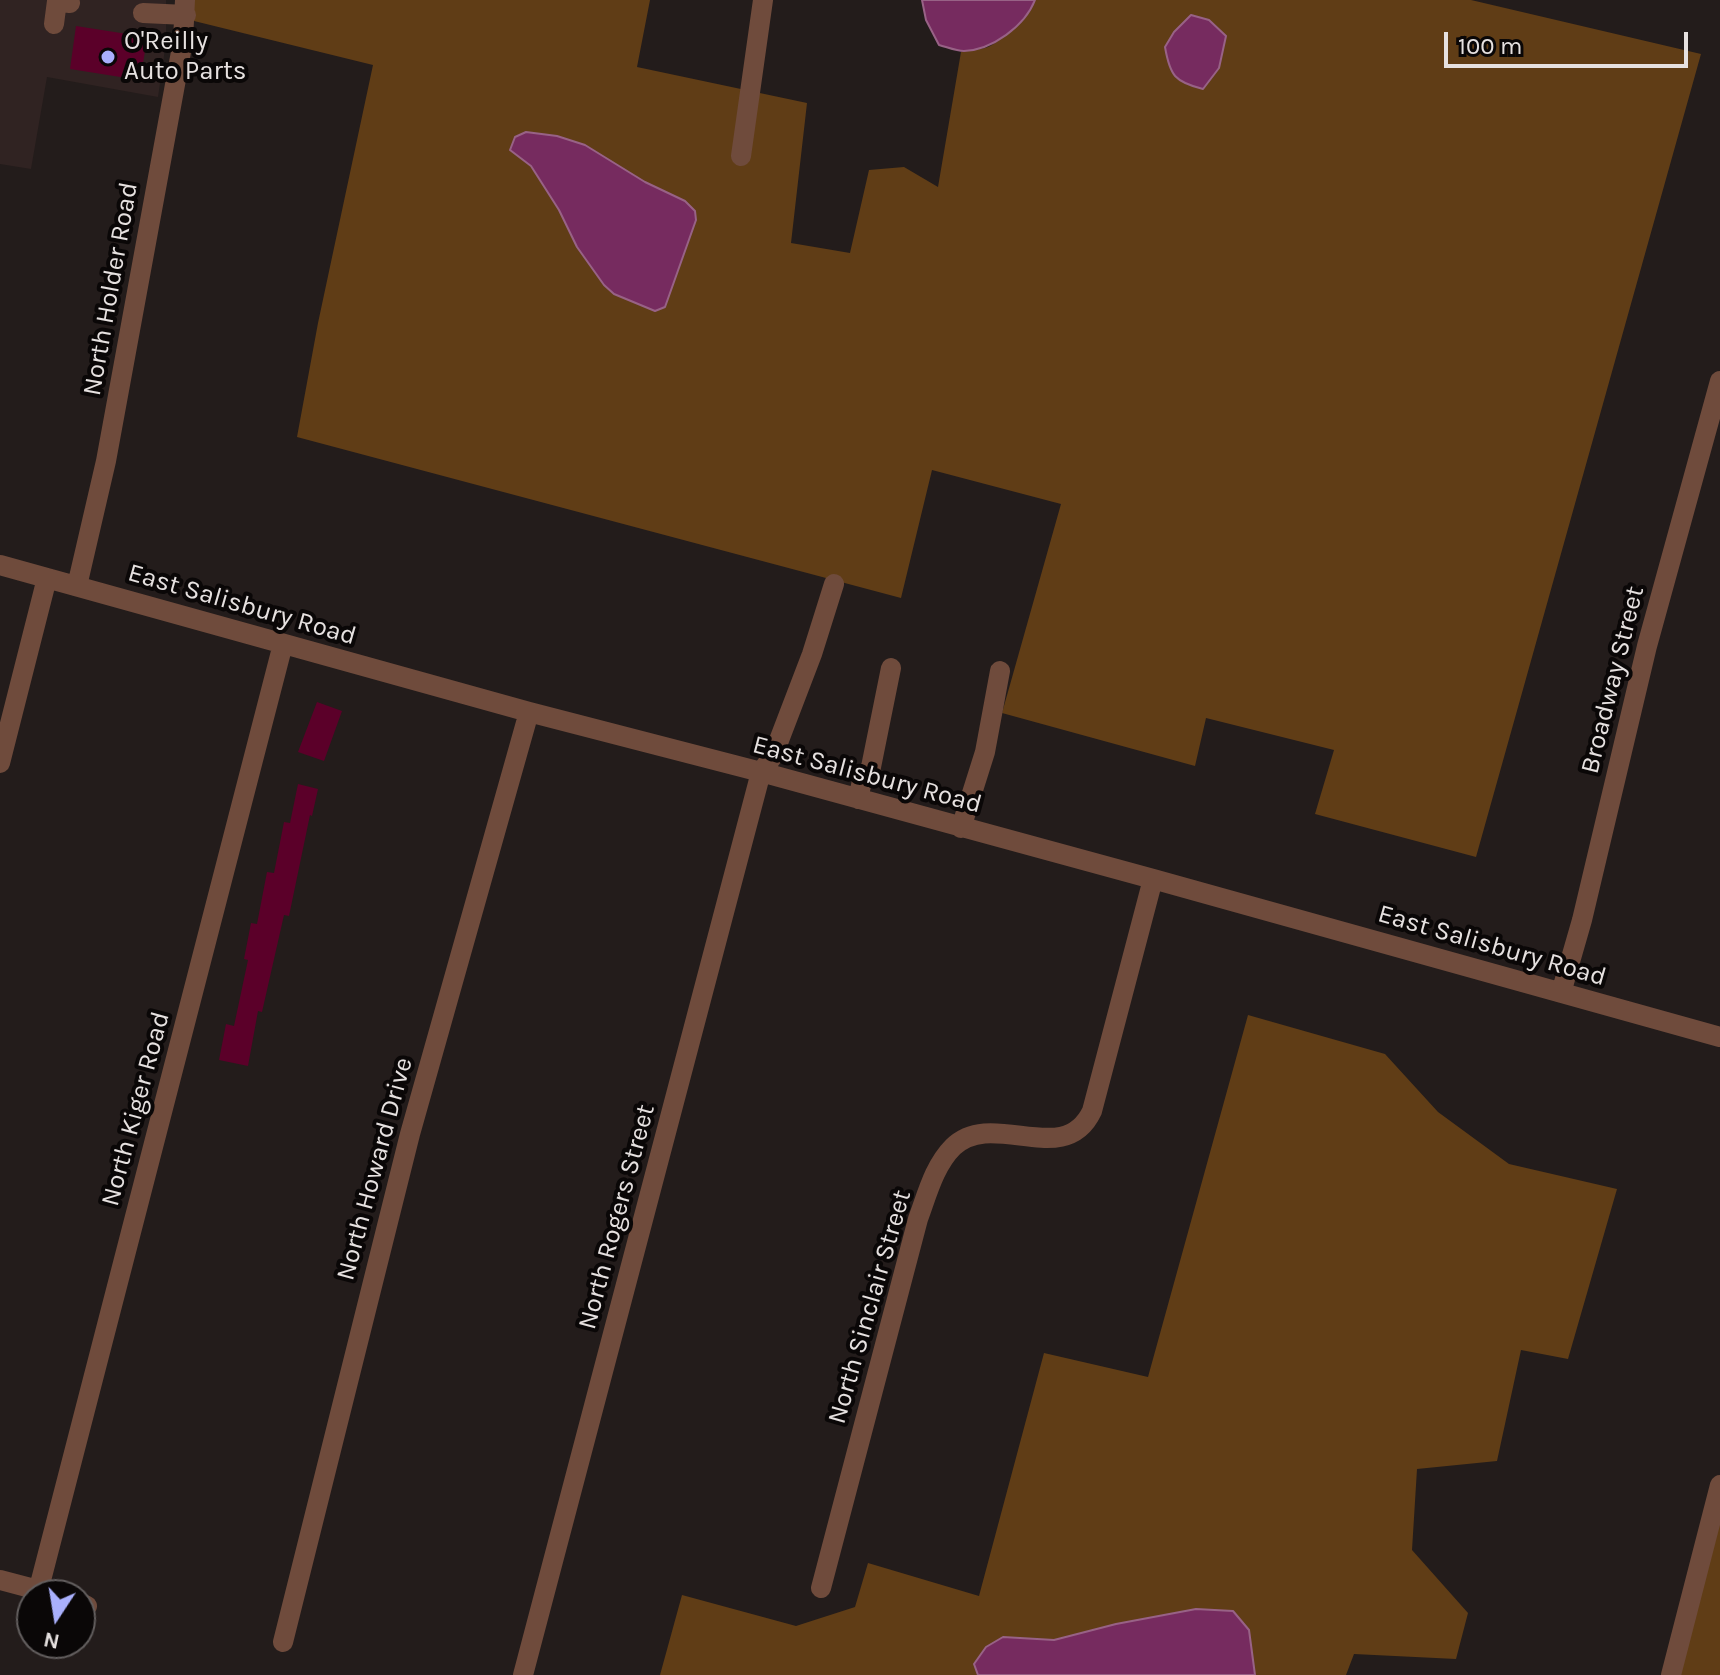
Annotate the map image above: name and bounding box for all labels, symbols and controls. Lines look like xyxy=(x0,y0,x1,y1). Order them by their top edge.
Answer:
scale bar xyxy=(1448,16,1692,66)
place label: O'Reilly Auto Parts xyxy=(124,26,246,88)
text: 100 m xyxy=(1458,32,1523,60)
marker: O'Reilly Auto Parts xyxy=(99,48,117,66)
street label: North Holder Road xyxy=(77,180,145,398)
street label: East Salisbury Road xyxy=(124,557,360,653)
street label: Broadway Street xyxy=(1575,583,1651,777)
street label: East Salisbury Road xyxy=(749,729,985,821)
street label: East Salisbury Road xyxy=(1374,898,1610,994)
street label: North Kiger Road xyxy=(95,1008,177,1210)
street label: North Howard Drive xyxy=(330,1054,420,1284)
street label: North Rogers Street xyxy=(572,1101,662,1333)
street label: North Sinclair Street xyxy=(822,1186,918,1428)
north arrow xyxy=(16,1579,96,1659)
text: N xyxy=(41,1626,62,1655)

